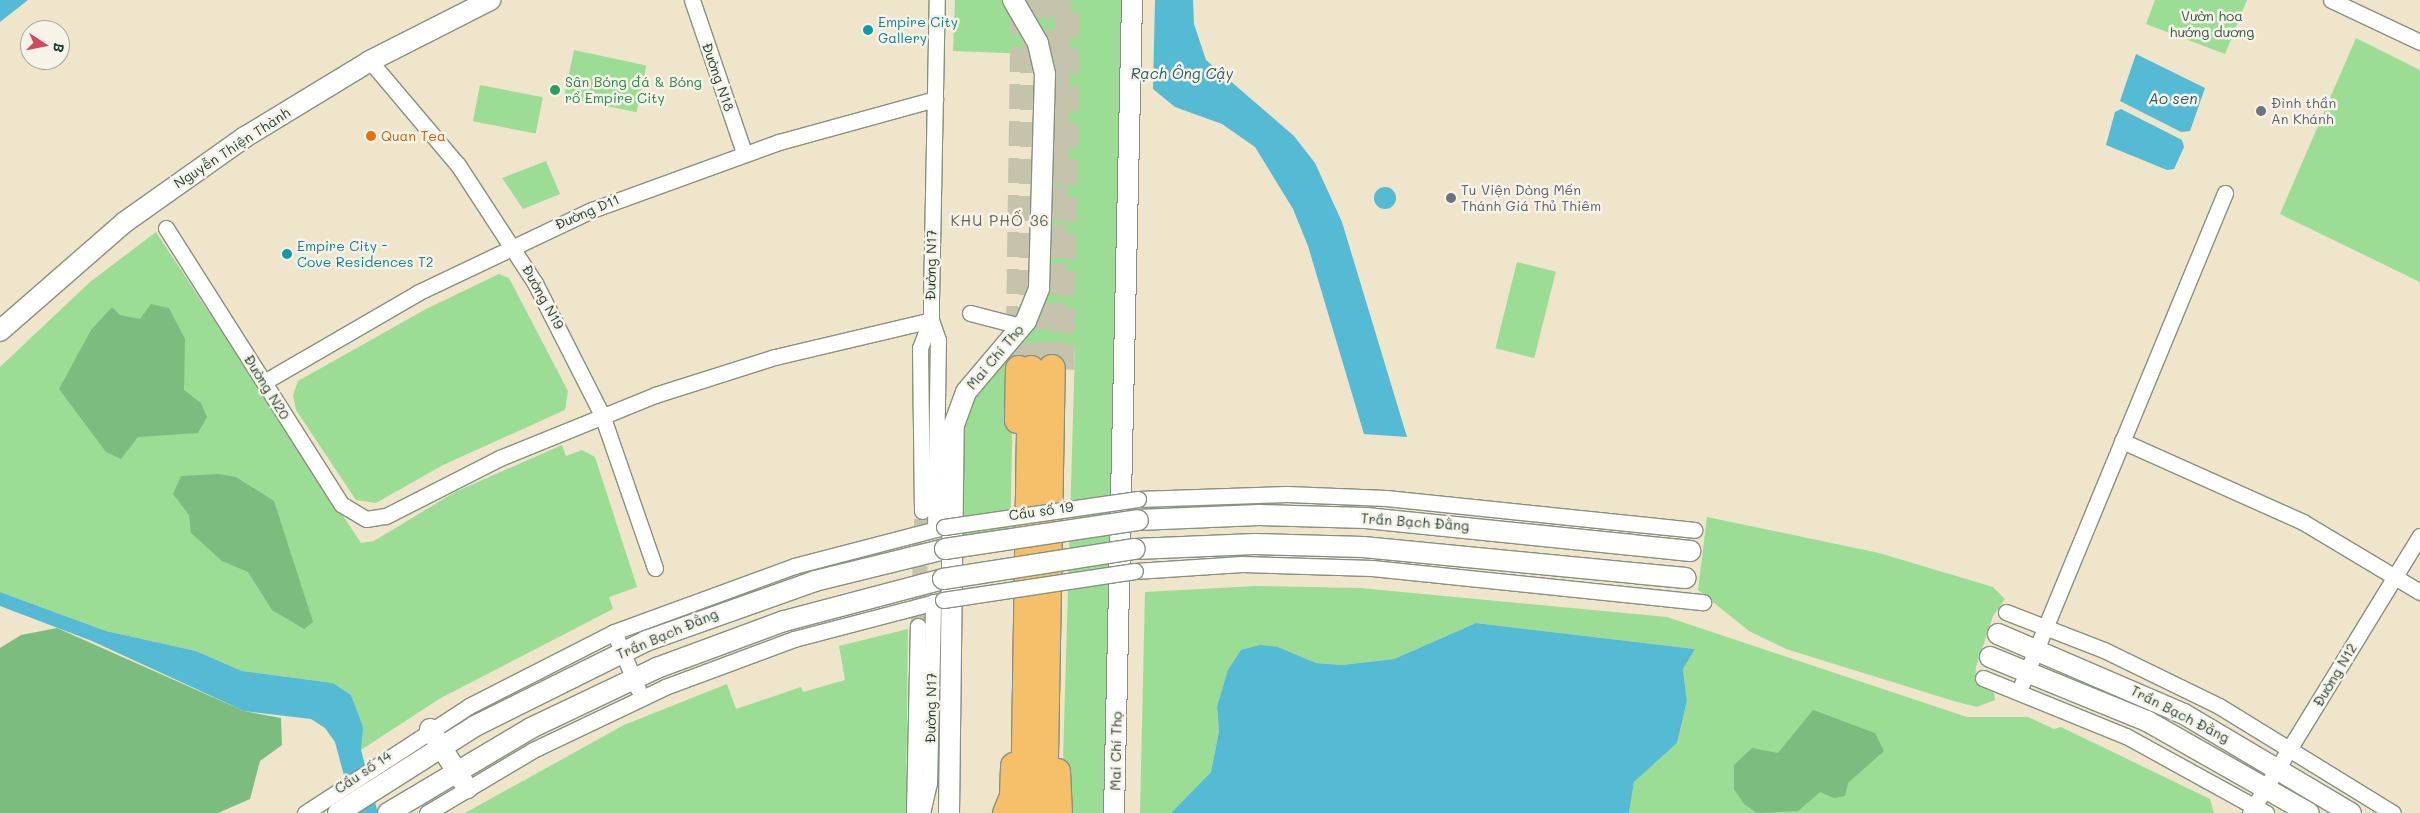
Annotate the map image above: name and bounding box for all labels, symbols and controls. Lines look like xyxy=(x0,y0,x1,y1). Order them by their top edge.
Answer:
park label: Vườn hoa hướng dương xyxy=(2170,8,2254,40)
place label: Empire City Gallery xyxy=(878,14,958,46)
north arrow xyxy=(20,20,70,70)
marker: Empire City Gallery xyxy=(862,24,874,36)
street label: Đường N18 xyxy=(698,40,738,114)
text: B xyxy=(49,41,69,54)
water label: Rạch Ông Cậy xyxy=(1131,65,1233,83)
place label: Sân Bóng đá & Bóng rổ Empire City xyxy=(565,74,702,106)
marker: Sân Bóng đá & Bóng rổ Empire City xyxy=(549,84,561,96)
water label: Ao sen xyxy=(2149,90,2197,108)
place label: Đình thần An Khánh xyxy=(2271,95,2336,128)
street label: Nguyễn Thiện Thành xyxy=(171,104,293,192)
marker: Đình thần An Khánh xyxy=(2255,105,2267,117)
place label: Quan Tea xyxy=(381,128,446,144)
marker: Quan Tea xyxy=(365,130,377,142)
place label: Tu Viện Dòng Mến Thánh Giá Thủ Thiêm xyxy=(1461,182,1601,214)
street label: Đường D11 xyxy=(552,191,622,233)
marker: Tu Viện Dòng Mến Thánh Giá Thủ Thiêm xyxy=(1445,192,1457,204)
district label: KHU PHỐ 36 xyxy=(949,212,1051,230)
street label: Đường N17 xyxy=(922,229,940,301)
place label: Empire City - Cove Residences T2 xyxy=(297,238,434,270)
marker: Empire City - Cove Residences T2 xyxy=(281,248,293,260)
street label: Đường N19 xyxy=(518,262,568,332)
street label: Mai Chí Thọ xyxy=(963,321,1027,393)
street label: Đường N20 xyxy=(240,352,294,422)
street label: Cầu số 19 xyxy=(1008,498,1074,524)
street label: Trần Bạch Đằng xyxy=(1360,510,1470,534)
street label: Trần Bạch Đằng xyxy=(614,605,720,663)
street label: Đường N12 xyxy=(2310,640,2360,710)
street label: Đường N17 xyxy=(922,672,940,744)
street label: Trần Bạch Đằng xyxy=(2128,682,2232,746)
street label: Mai Chí Thọ xyxy=(1107,711,1125,791)
street label: Cầu số 14 xyxy=(331,747,395,797)

